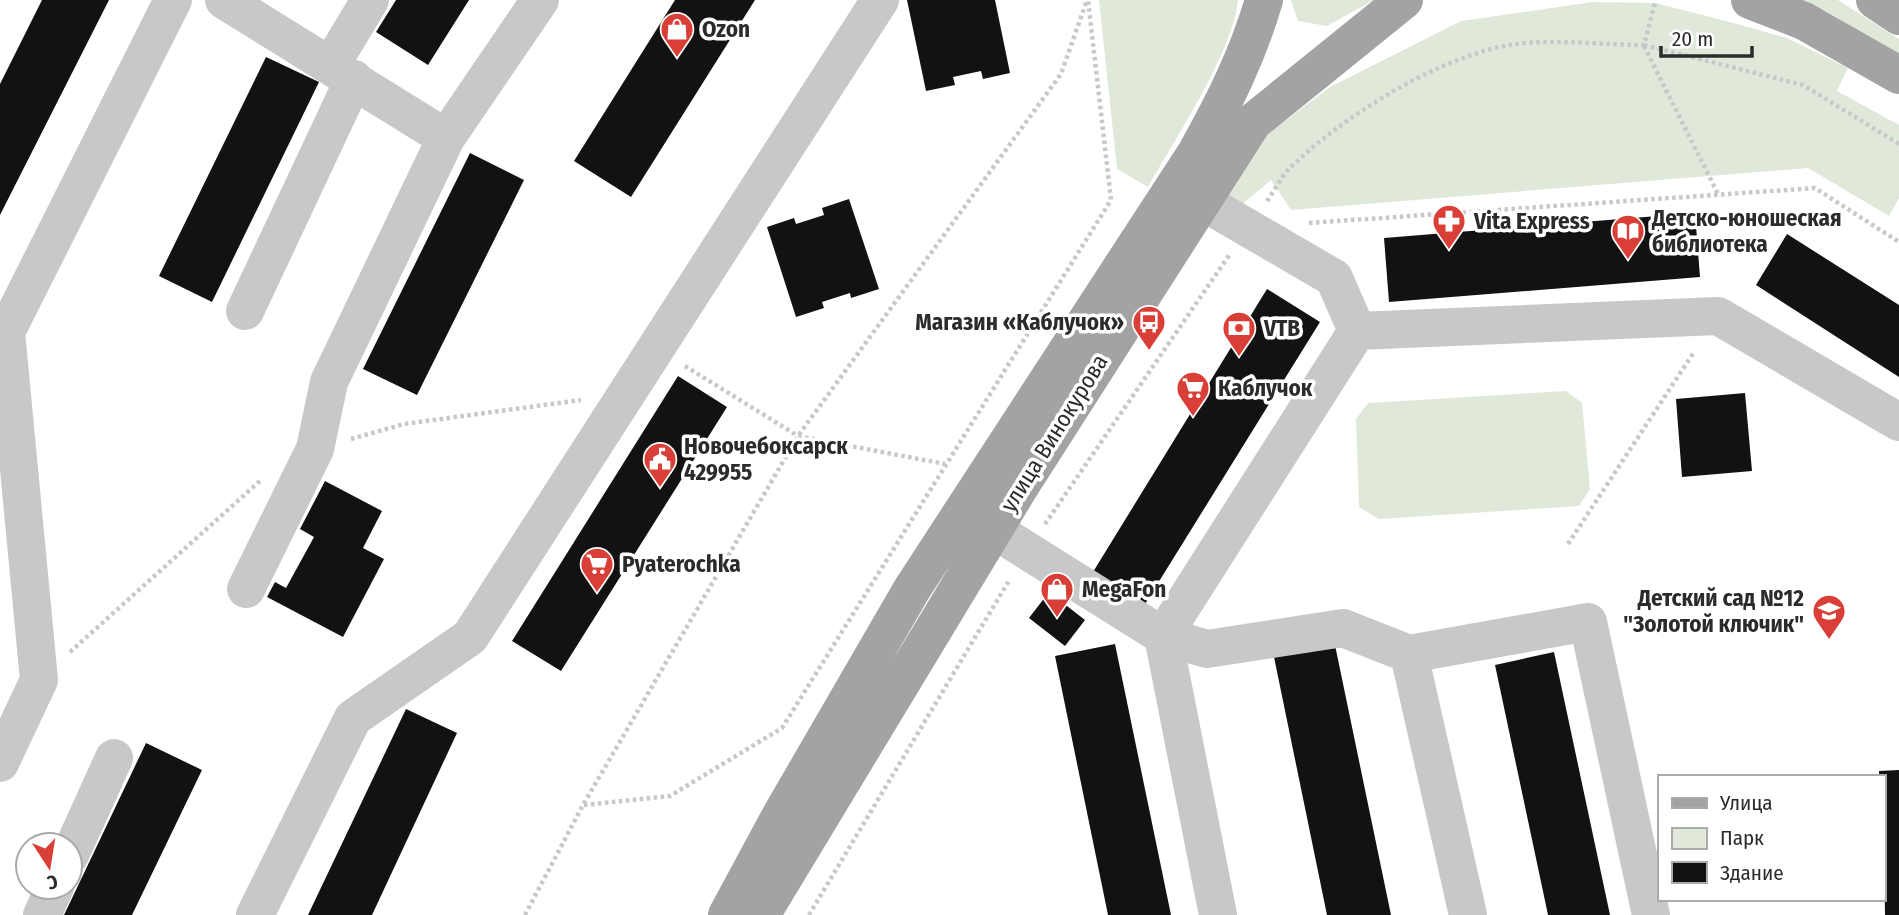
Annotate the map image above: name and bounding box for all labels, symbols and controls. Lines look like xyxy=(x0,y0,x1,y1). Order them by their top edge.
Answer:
shop icon: Ozon xyxy=(658,10,696,59)
scale bar xyxy=(1661,14,1752,58)
place label: Ozon xyxy=(702,15,750,43)
text: 20 m xyxy=(1672,26,1713,52)
pharmacy icon: Vita Express xyxy=(1430,202,1468,251)
place label: Детско-юношеская библиотека xyxy=(1651,204,1842,258)
place label: Vita Express xyxy=(1473,207,1590,235)
library icon: Детско-юношеская библиотека xyxy=(1609,212,1647,261)
bus stop icon: Магазин «Каблучок» xyxy=(1130,303,1168,352)
place label: Магазин «Каблучок» xyxy=(915,308,1124,336)
bank icon: VTB xyxy=(1220,309,1258,358)
place label: VTB xyxy=(1263,314,1300,342)
street label: улица Винокурова xyxy=(994,349,1114,517)
supermarket icon: Каблучок xyxy=(1174,369,1212,418)
place label: Каблучок xyxy=(1218,374,1313,402)
place label: Новочебоксарск 429955 xyxy=(684,432,848,486)
public building icon: Новочебоксарск 429955 xyxy=(641,440,679,489)
supermarket icon: Pyaterochka xyxy=(578,545,616,594)
place label: Pyaterochka xyxy=(622,550,741,578)
shop icon: MegaFon xyxy=(1038,570,1076,619)
place label: MegaFon xyxy=(1082,575,1166,603)
place label: Детский сад №12 "Золотой ключик" xyxy=(1623,584,1804,638)
school or university icon: Детский сад №12 "Золотой ключик" xyxy=(1810,592,1848,641)
legend xyxy=(1658,775,1885,901)
text: Улица xyxy=(1719,790,1773,816)
text: Парк xyxy=(1720,825,1764,851)
north arrow xyxy=(14,831,84,901)
text: Здание xyxy=(1720,860,1784,886)
text: С xyxy=(45,870,60,894)

